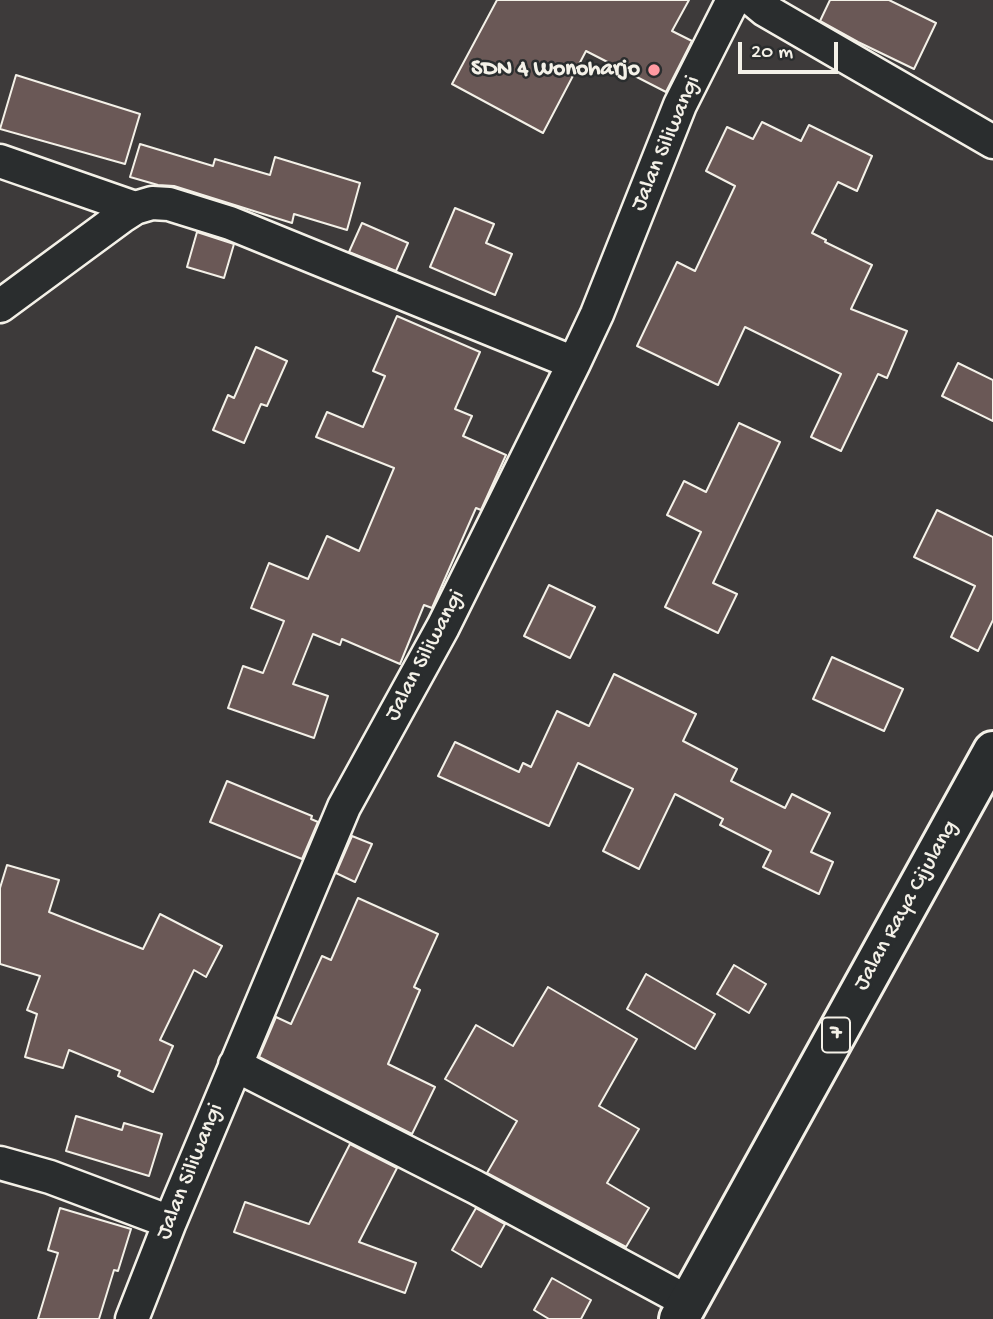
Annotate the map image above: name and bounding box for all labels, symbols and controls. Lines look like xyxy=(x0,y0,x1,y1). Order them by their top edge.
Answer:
scale bar xyxy=(741,28,841,72)
text: 20 m xyxy=(751,41,793,66)
place label: SDN 4 Wonoharjo xyxy=(471,56,640,84)
marker: SDN 4 Wonoharjo xyxy=(646,62,662,78)
street label: Jalan Siliwangi xyxy=(626,72,708,216)
street label: Jalan Siliwangi xyxy=(380,586,472,726)
street label: Jalan Raya Cijulang xyxy=(849,816,965,996)
road number: 7 xyxy=(822,1018,850,1052)
street label: Jalan Siliwangi xyxy=(151,1100,231,1244)

